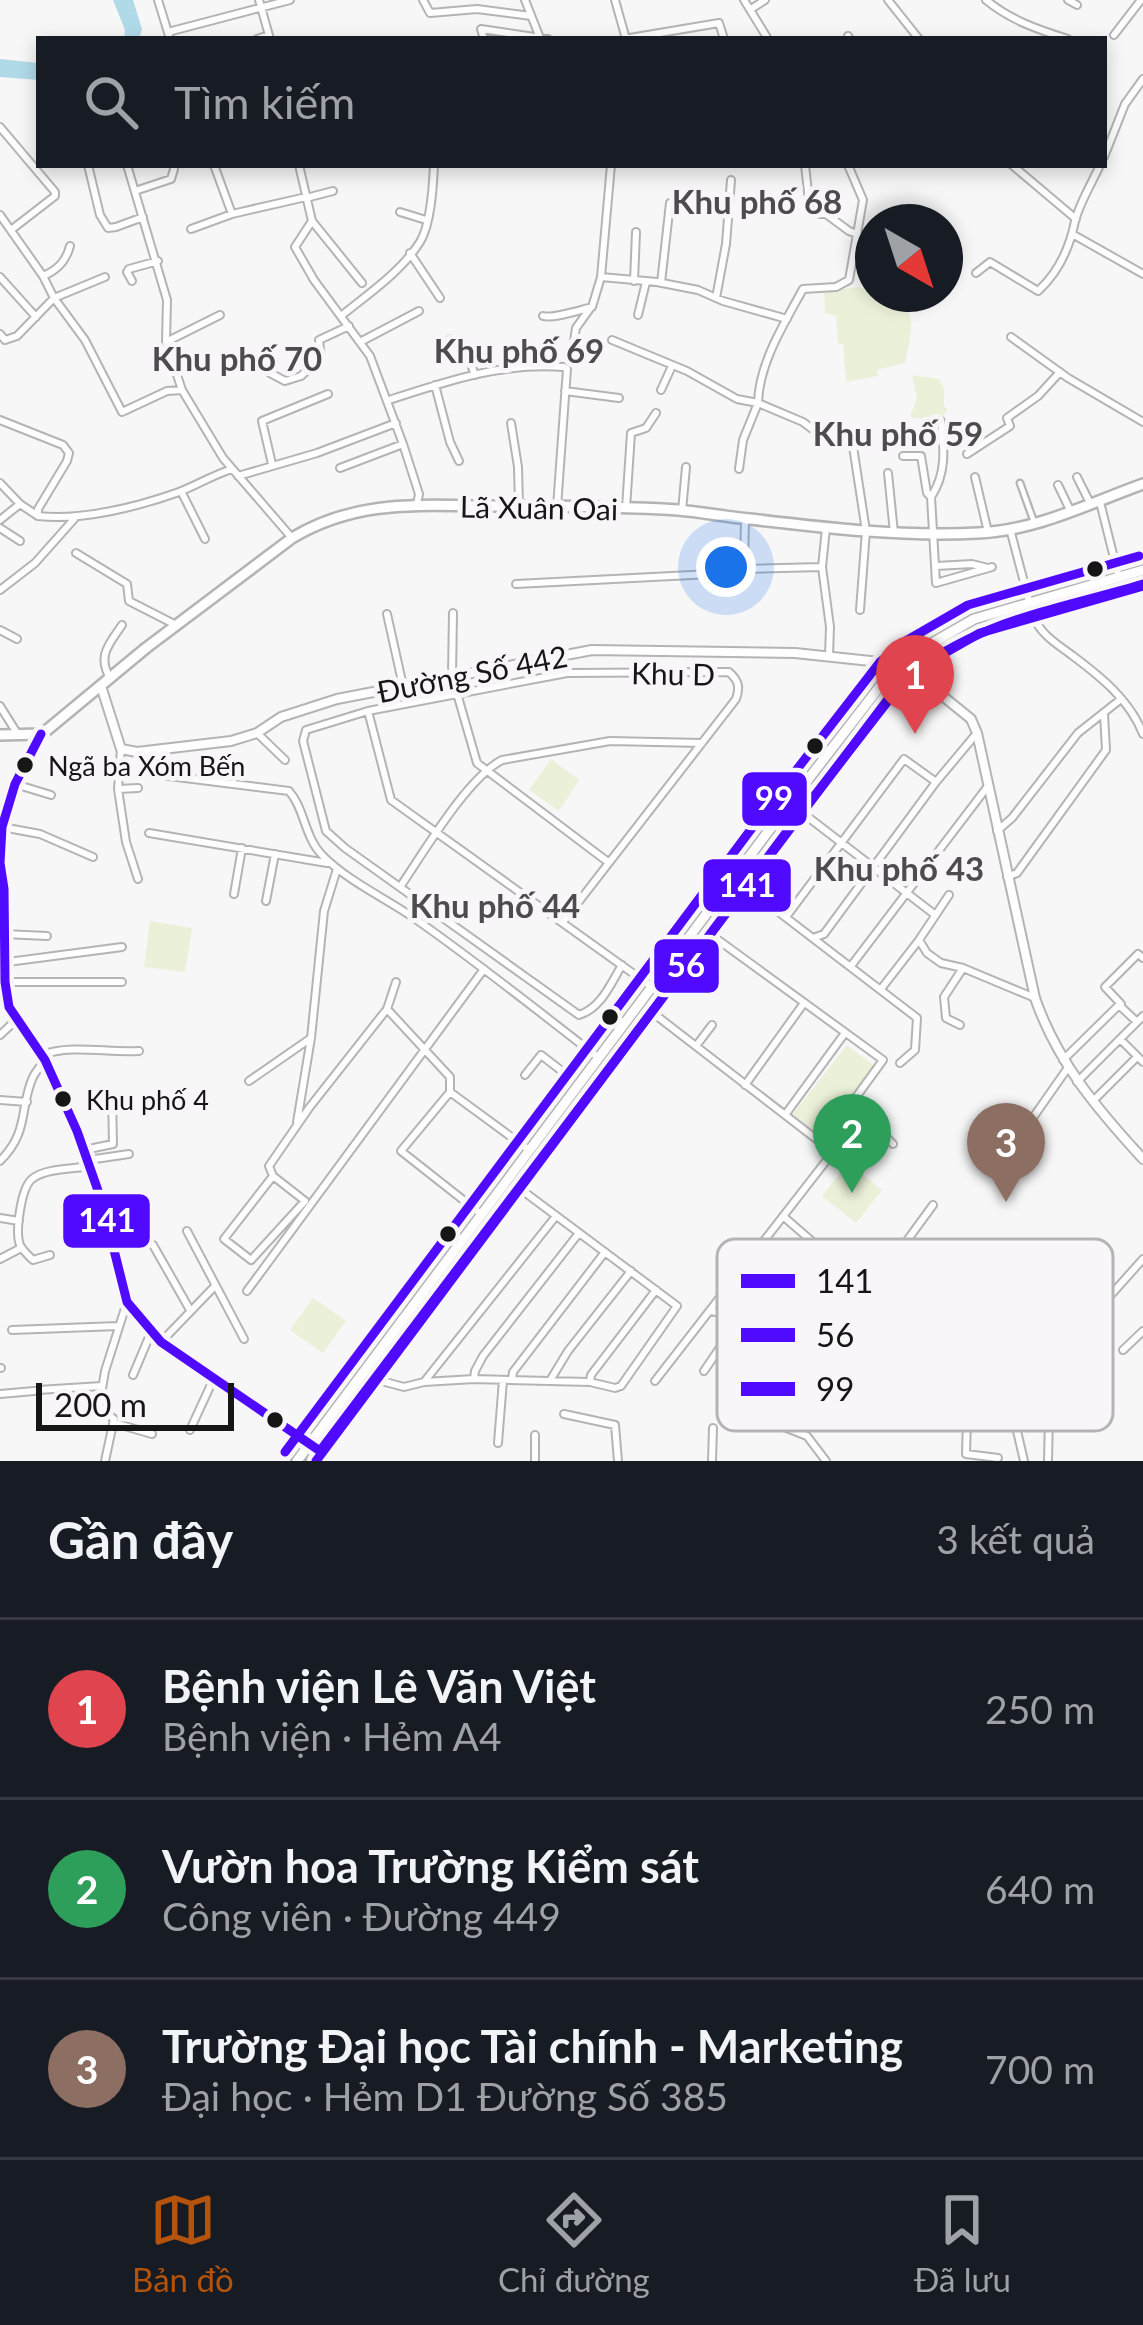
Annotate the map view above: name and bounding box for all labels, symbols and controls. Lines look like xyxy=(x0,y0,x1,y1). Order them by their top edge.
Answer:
search box xyxy=(36,36,1107,168)
icon: search xyxy=(78,69,144,135)
text: Tìm kiếm xyxy=(174,75,355,129)
district label: Khu phố 68 xyxy=(672,181,842,221)
north arrow xyxy=(855,204,963,312)
district label: Khu phố 69 xyxy=(434,330,604,370)
district label: Khu phố 70 xyxy=(152,338,322,378)
district label: Khu phố 59 xyxy=(813,413,983,453)
street label: Lã Xuân Oai xyxy=(460,488,618,526)
your location xyxy=(696,537,756,597)
unlabelled marker xyxy=(1084,558,1106,580)
pin: 1 xyxy=(876,635,954,734)
street label: Đường Số 442 xyxy=(374,637,570,709)
street label: Khu D xyxy=(631,654,715,692)
unlabelled marker xyxy=(804,735,826,757)
place label: Ngã ba Xóm Bến xyxy=(48,749,245,782)
marker: Ngã ba Xóm Bến xyxy=(14,754,36,776)
line badge: 99 xyxy=(740,770,809,828)
text: 99 xyxy=(755,777,793,817)
district label: Khu phố 43 xyxy=(814,848,984,888)
line badge: 141 xyxy=(701,857,793,914)
text: 141 xyxy=(718,864,776,904)
district label: Khu phố 44 xyxy=(410,885,580,925)
line badge: 56 xyxy=(652,937,721,995)
text: 56 xyxy=(667,944,705,984)
unlabelled marker xyxy=(599,1006,621,1028)
place label: Khu phố 4 xyxy=(86,1083,209,1116)
marker: Khu phố 4 xyxy=(52,1088,74,1110)
pin: 2 xyxy=(813,1094,891,1193)
pin: 3 xyxy=(967,1103,1045,1202)
line badge: 141 xyxy=(61,1192,152,1250)
text: 141 xyxy=(78,1199,136,1239)
unlabelled marker xyxy=(437,1223,459,1245)
legend xyxy=(717,1239,1113,1431)
text: 141 xyxy=(816,1260,873,1300)
text: 56 xyxy=(816,1314,854,1354)
text: 99 xyxy=(816,1368,854,1408)
scale bar xyxy=(36,1377,234,1430)
text: 200 m xyxy=(54,1384,147,1424)
unlabelled marker xyxy=(264,1409,286,1431)
text: Gần đây xyxy=(48,1509,233,1570)
text: 3 kết quả xyxy=(936,1516,1095,1562)
text: Bệnh viện Lê Văn Việt xyxy=(162,1659,596,1713)
text: 1 xyxy=(76,1686,98,1732)
text: 250 m xyxy=(985,1686,1095,1732)
text: Bệnh viện · Hẻm A4 xyxy=(162,1713,502,1759)
text: Vườn hoa Trường Kiểm sát xyxy=(162,1839,699,1893)
text: 2 xyxy=(76,1866,98,1912)
text: 640 m xyxy=(985,1866,1095,1912)
text: Công viên · Đường 449 xyxy=(162,1893,561,1939)
text: Trường Đại học Tài chính - Marketing xyxy=(162,2019,903,2073)
text: 3 xyxy=(76,2046,98,2092)
text: 700 m xyxy=(985,2046,1095,2092)
text: Đại học · Hẻm D1 Đường Số 385 xyxy=(162,2073,728,2119)
tab: Bản đồ xyxy=(132,2187,234,2299)
tab: Chỉ đường xyxy=(498,2187,650,2299)
tab: Đã lưu xyxy=(914,2187,1011,2299)

